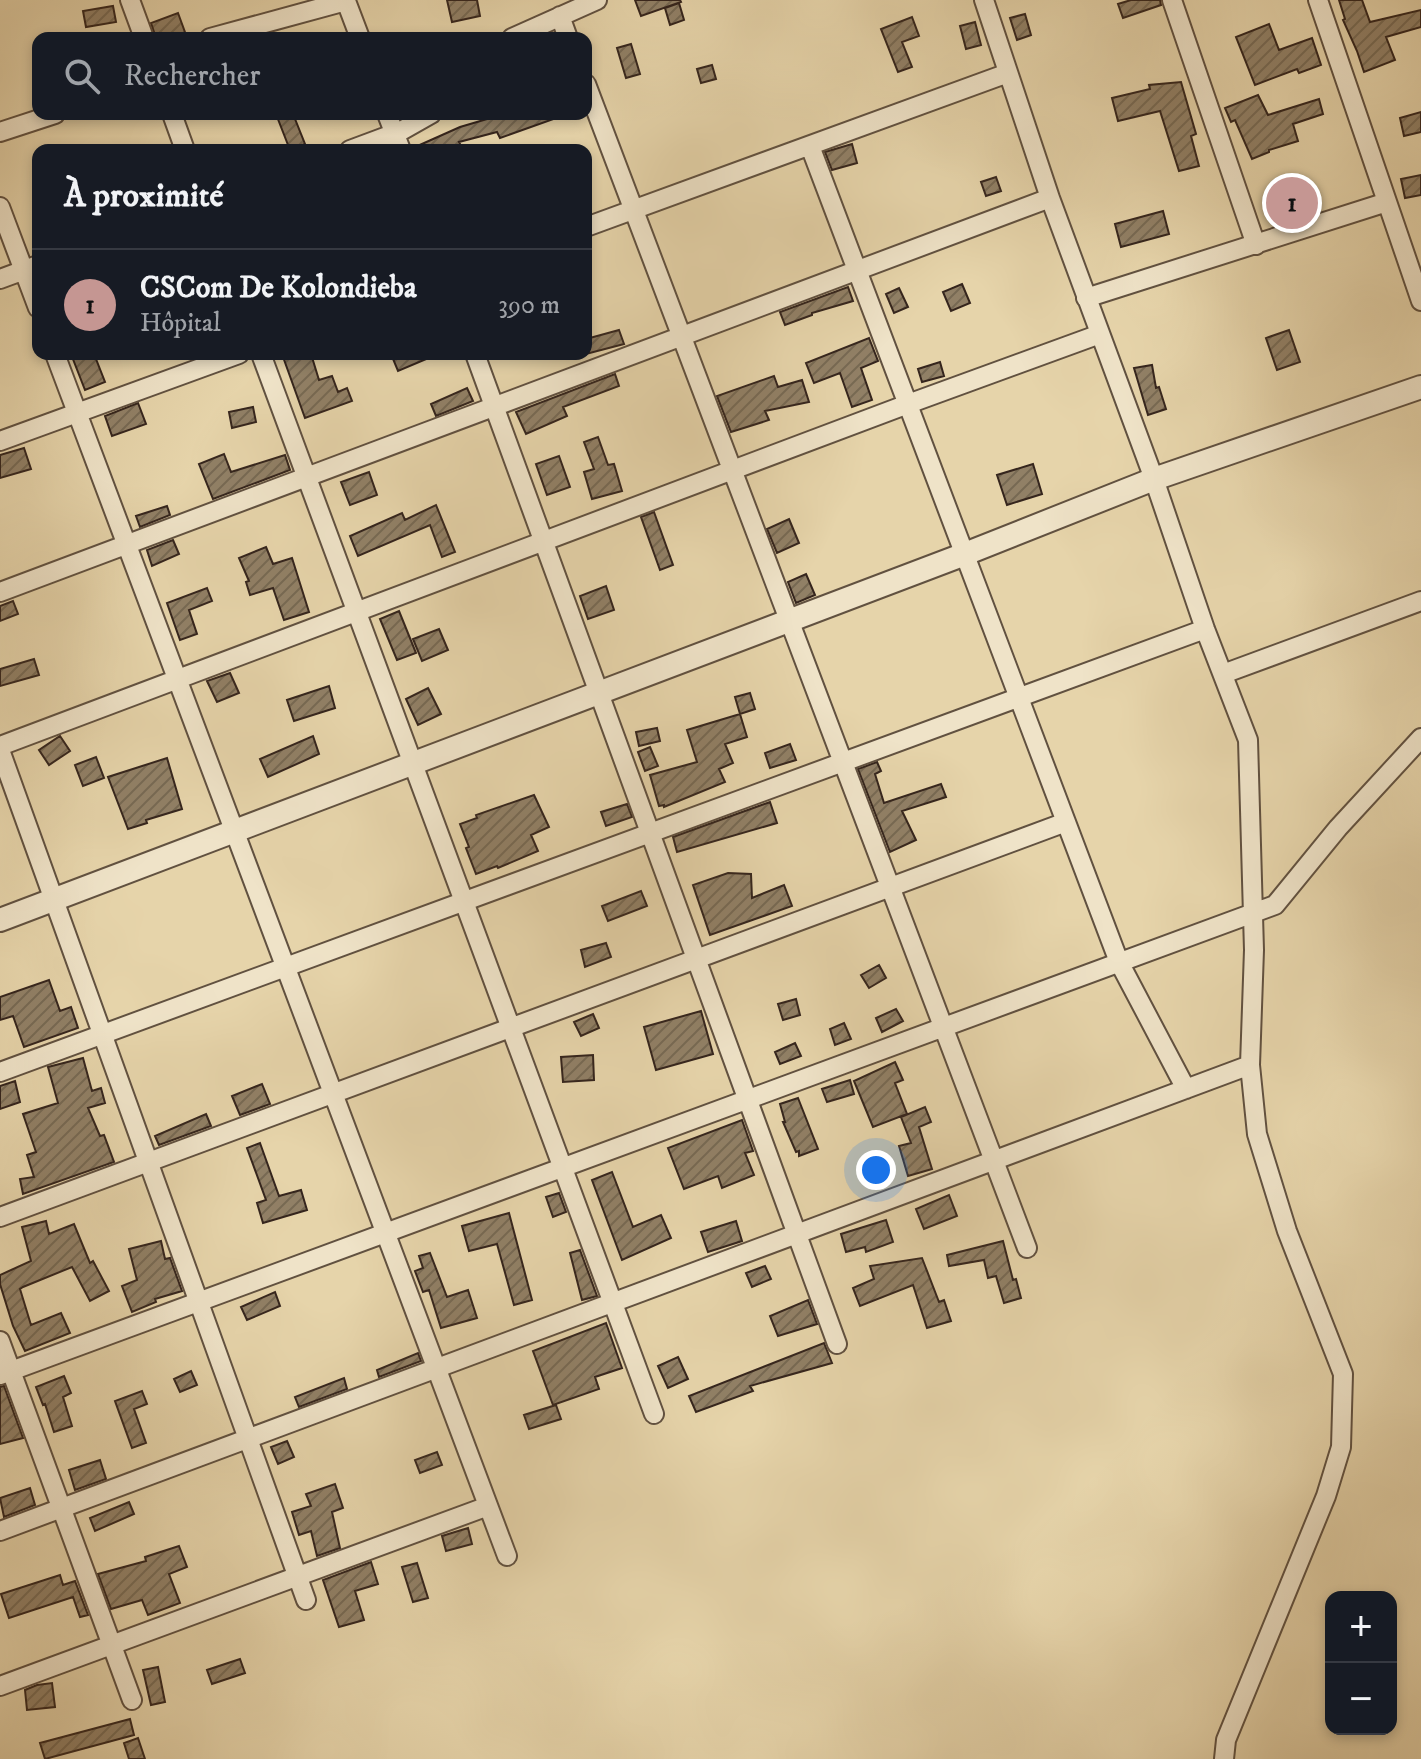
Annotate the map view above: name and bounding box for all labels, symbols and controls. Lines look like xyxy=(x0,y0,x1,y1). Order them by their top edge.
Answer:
search box xyxy=(32,32,592,120)
icon: search xyxy=(60,54,104,98)
text: Rechercher xyxy=(124,58,260,95)
pin: 1 xyxy=(1266,173,1318,233)
text: À proximité xyxy=(64,175,224,217)
text: CSCom De Kolondieba xyxy=(140,270,417,307)
text: 1 xyxy=(85,289,95,322)
text: 390 m xyxy=(498,289,560,322)
text: Hôpital xyxy=(140,307,221,340)
your location xyxy=(856,1150,896,1190)
map controls xyxy=(1325,1591,1397,1735)
button: + xyxy=(1325,1591,1397,1663)
button: − xyxy=(1325,1663,1397,1735)

